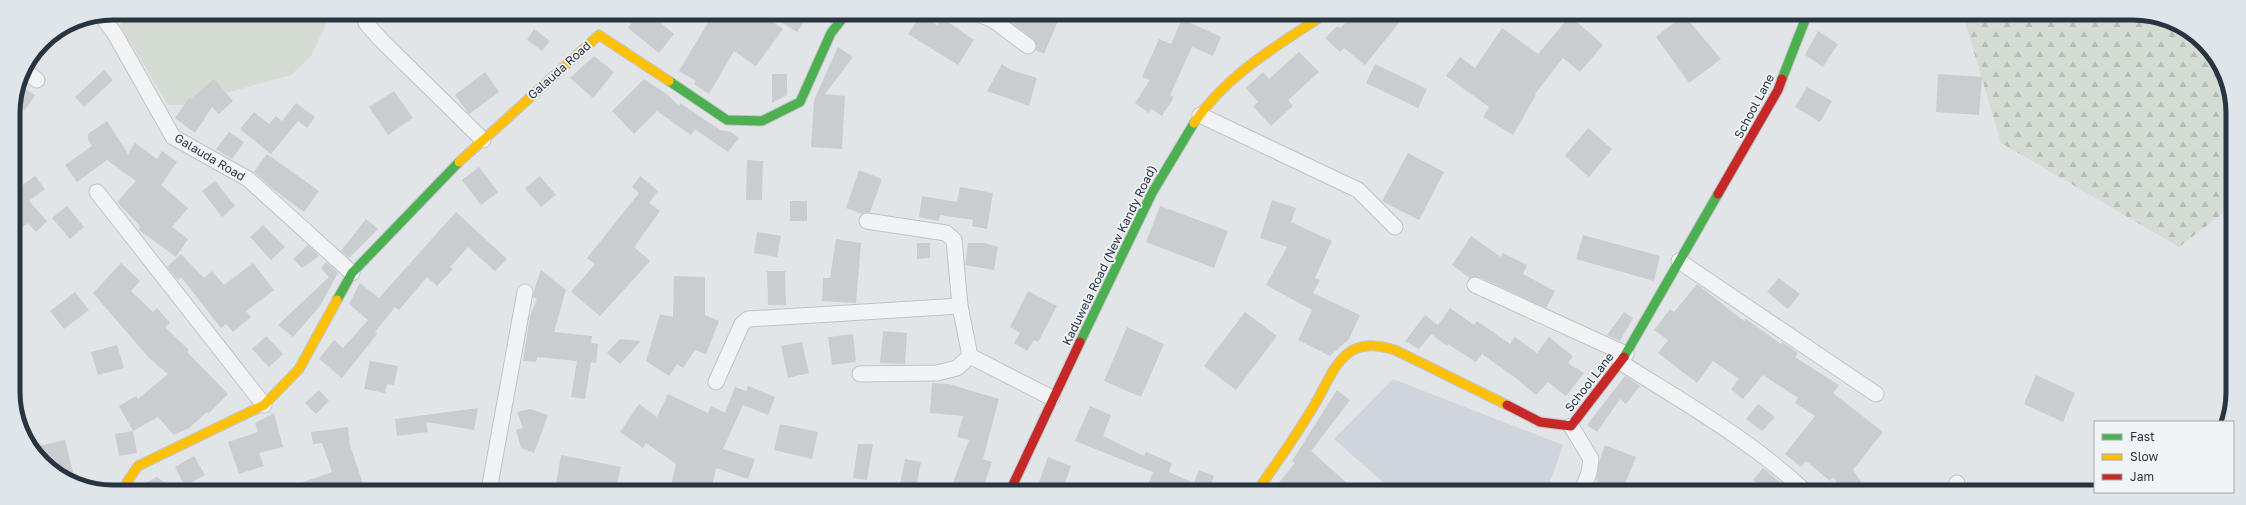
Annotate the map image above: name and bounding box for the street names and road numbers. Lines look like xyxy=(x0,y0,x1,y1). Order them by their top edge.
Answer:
street label: Galauda Road xyxy=(524,38,594,102)
street label: School Lane xyxy=(1731,71,1777,141)
street label: Galauda Road xyxy=(172,130,248,184)
street label: Kaduwela Road (New Kandy Road) xyxy=(1059,162,1159,348)
street label: School Lane xyxy=(1561,349,1617,415)

